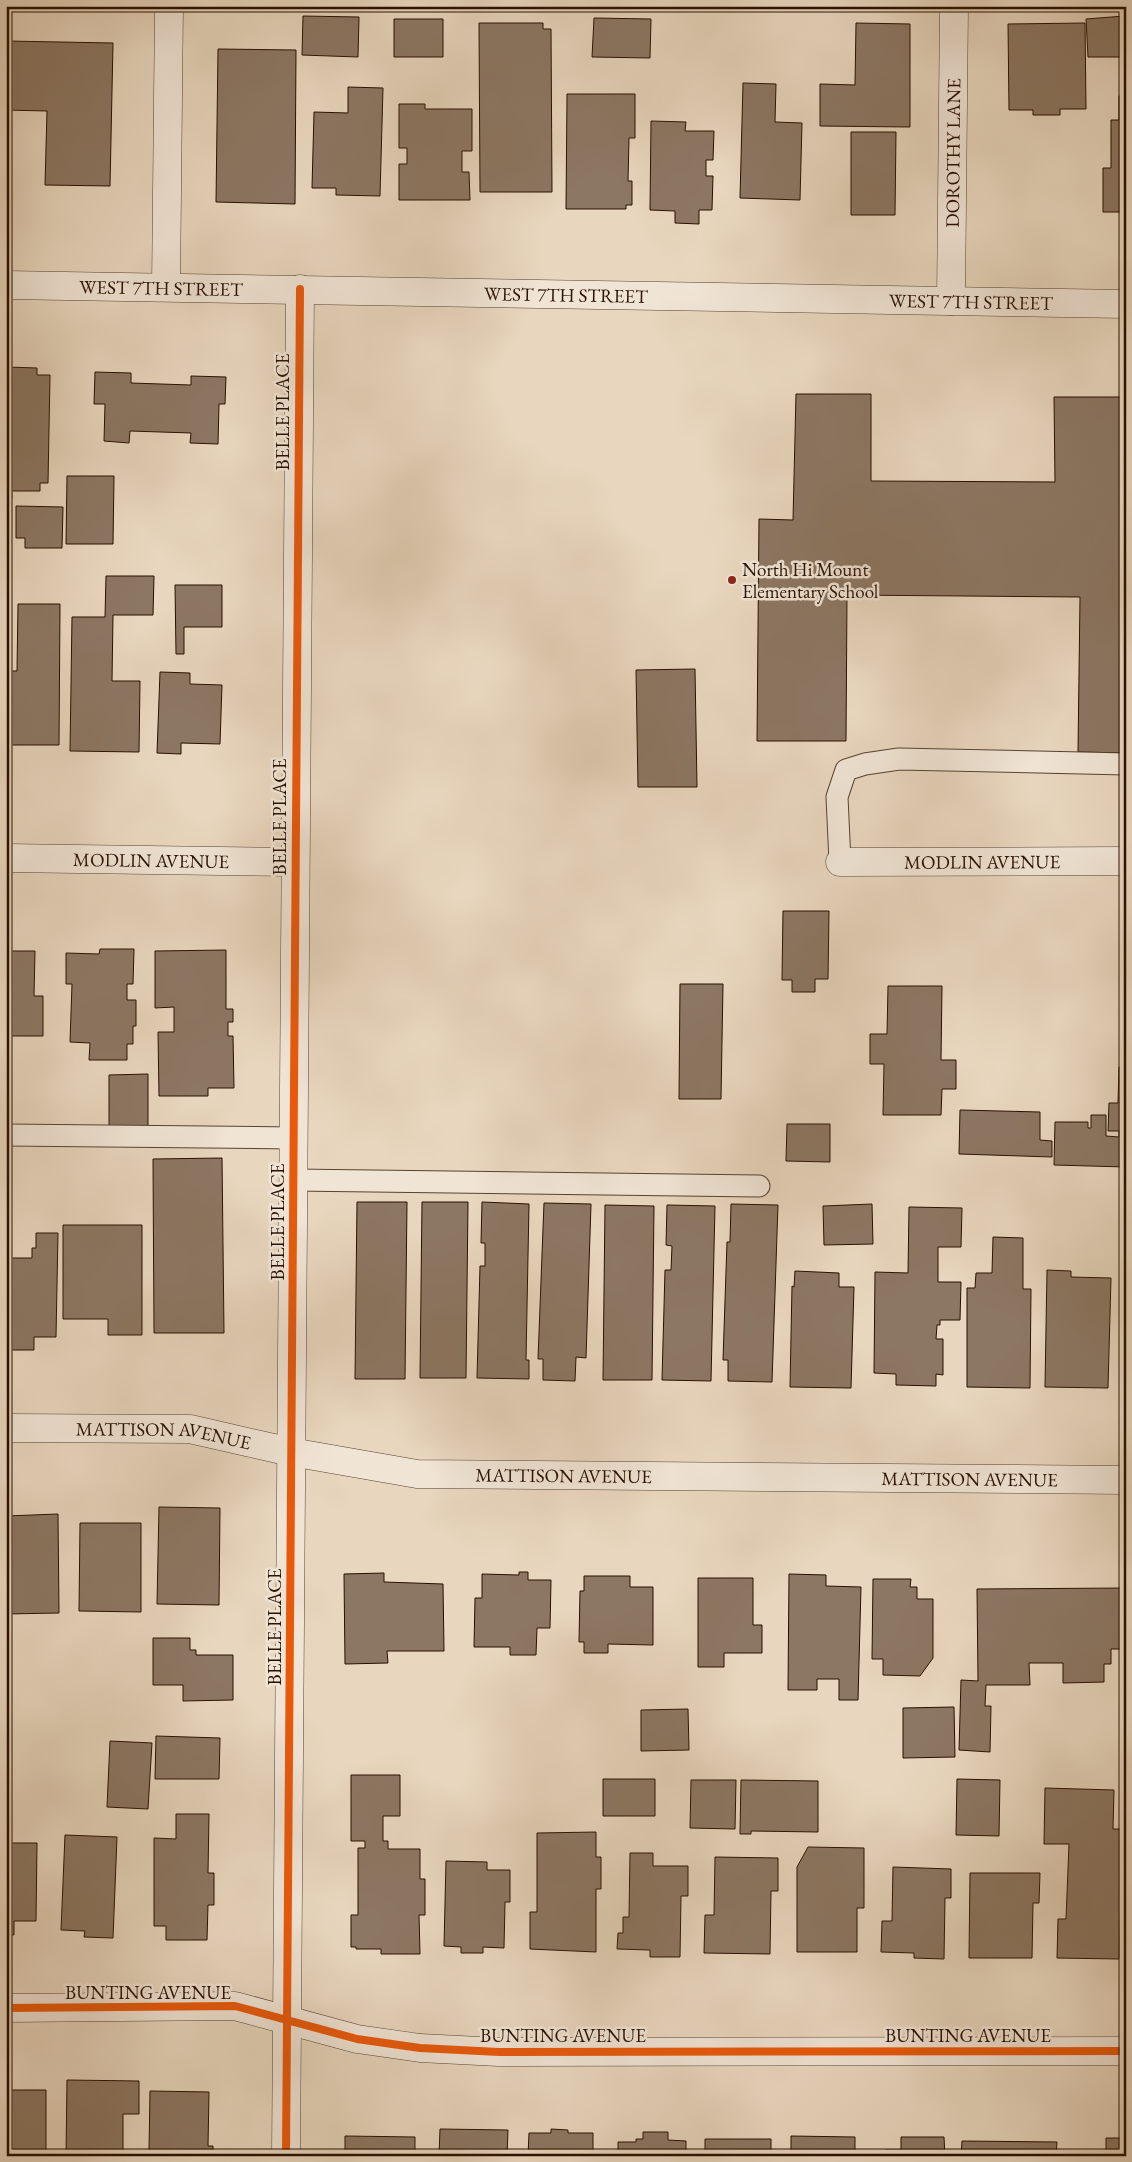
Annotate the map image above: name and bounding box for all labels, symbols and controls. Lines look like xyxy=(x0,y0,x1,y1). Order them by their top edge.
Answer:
street label: DOROTHY LANE xyxy=(939,78,966,228)
street label: WEST 7TH STREET xyxy=(79,274,243,302)
street label: WEST 7TH STREET xyxy=(484,281,648,308)
street label: WEST 7TH STREET xyxy=(889,287,1053,315)
street label: BELLE PLACE xyxy=(270,353,295,470)
place label: North Hi Mount Elementary School xyxy=(742,557,879,604)
marker: North Hi Mount Elementary School xyxy=(726,574,738,586)
street label: BELLE PLACE xyxy=(267,758,292,875)
street label: MODLIN AVENUE xyxy=(73,846,230,874)
street label: MODLIN AVENUE xyxy=(904,849,1060,874)
street label: BELLE PLACE xyxy=(265,1163,290,1280)
street label: MATTISON AVENUE xyxy=(76,1416,254,1455)
street label: MATTISON AVENUE xyxy=(475,1462,652,1488)
street label: MATTISON AVENUE xyxy=(881,1465,1058,1492)
street label: BELLE PLACE xyxy=(262,1568,287,1685)
street label: BUNTING AVENUE xyxy=(65,1980,231,2005)
street label: BUNTING AVENUE xyxy=(480,2023,646,2048)
street label: BUNTING AVENUE xyxy=(885,2023,1051,2048)

